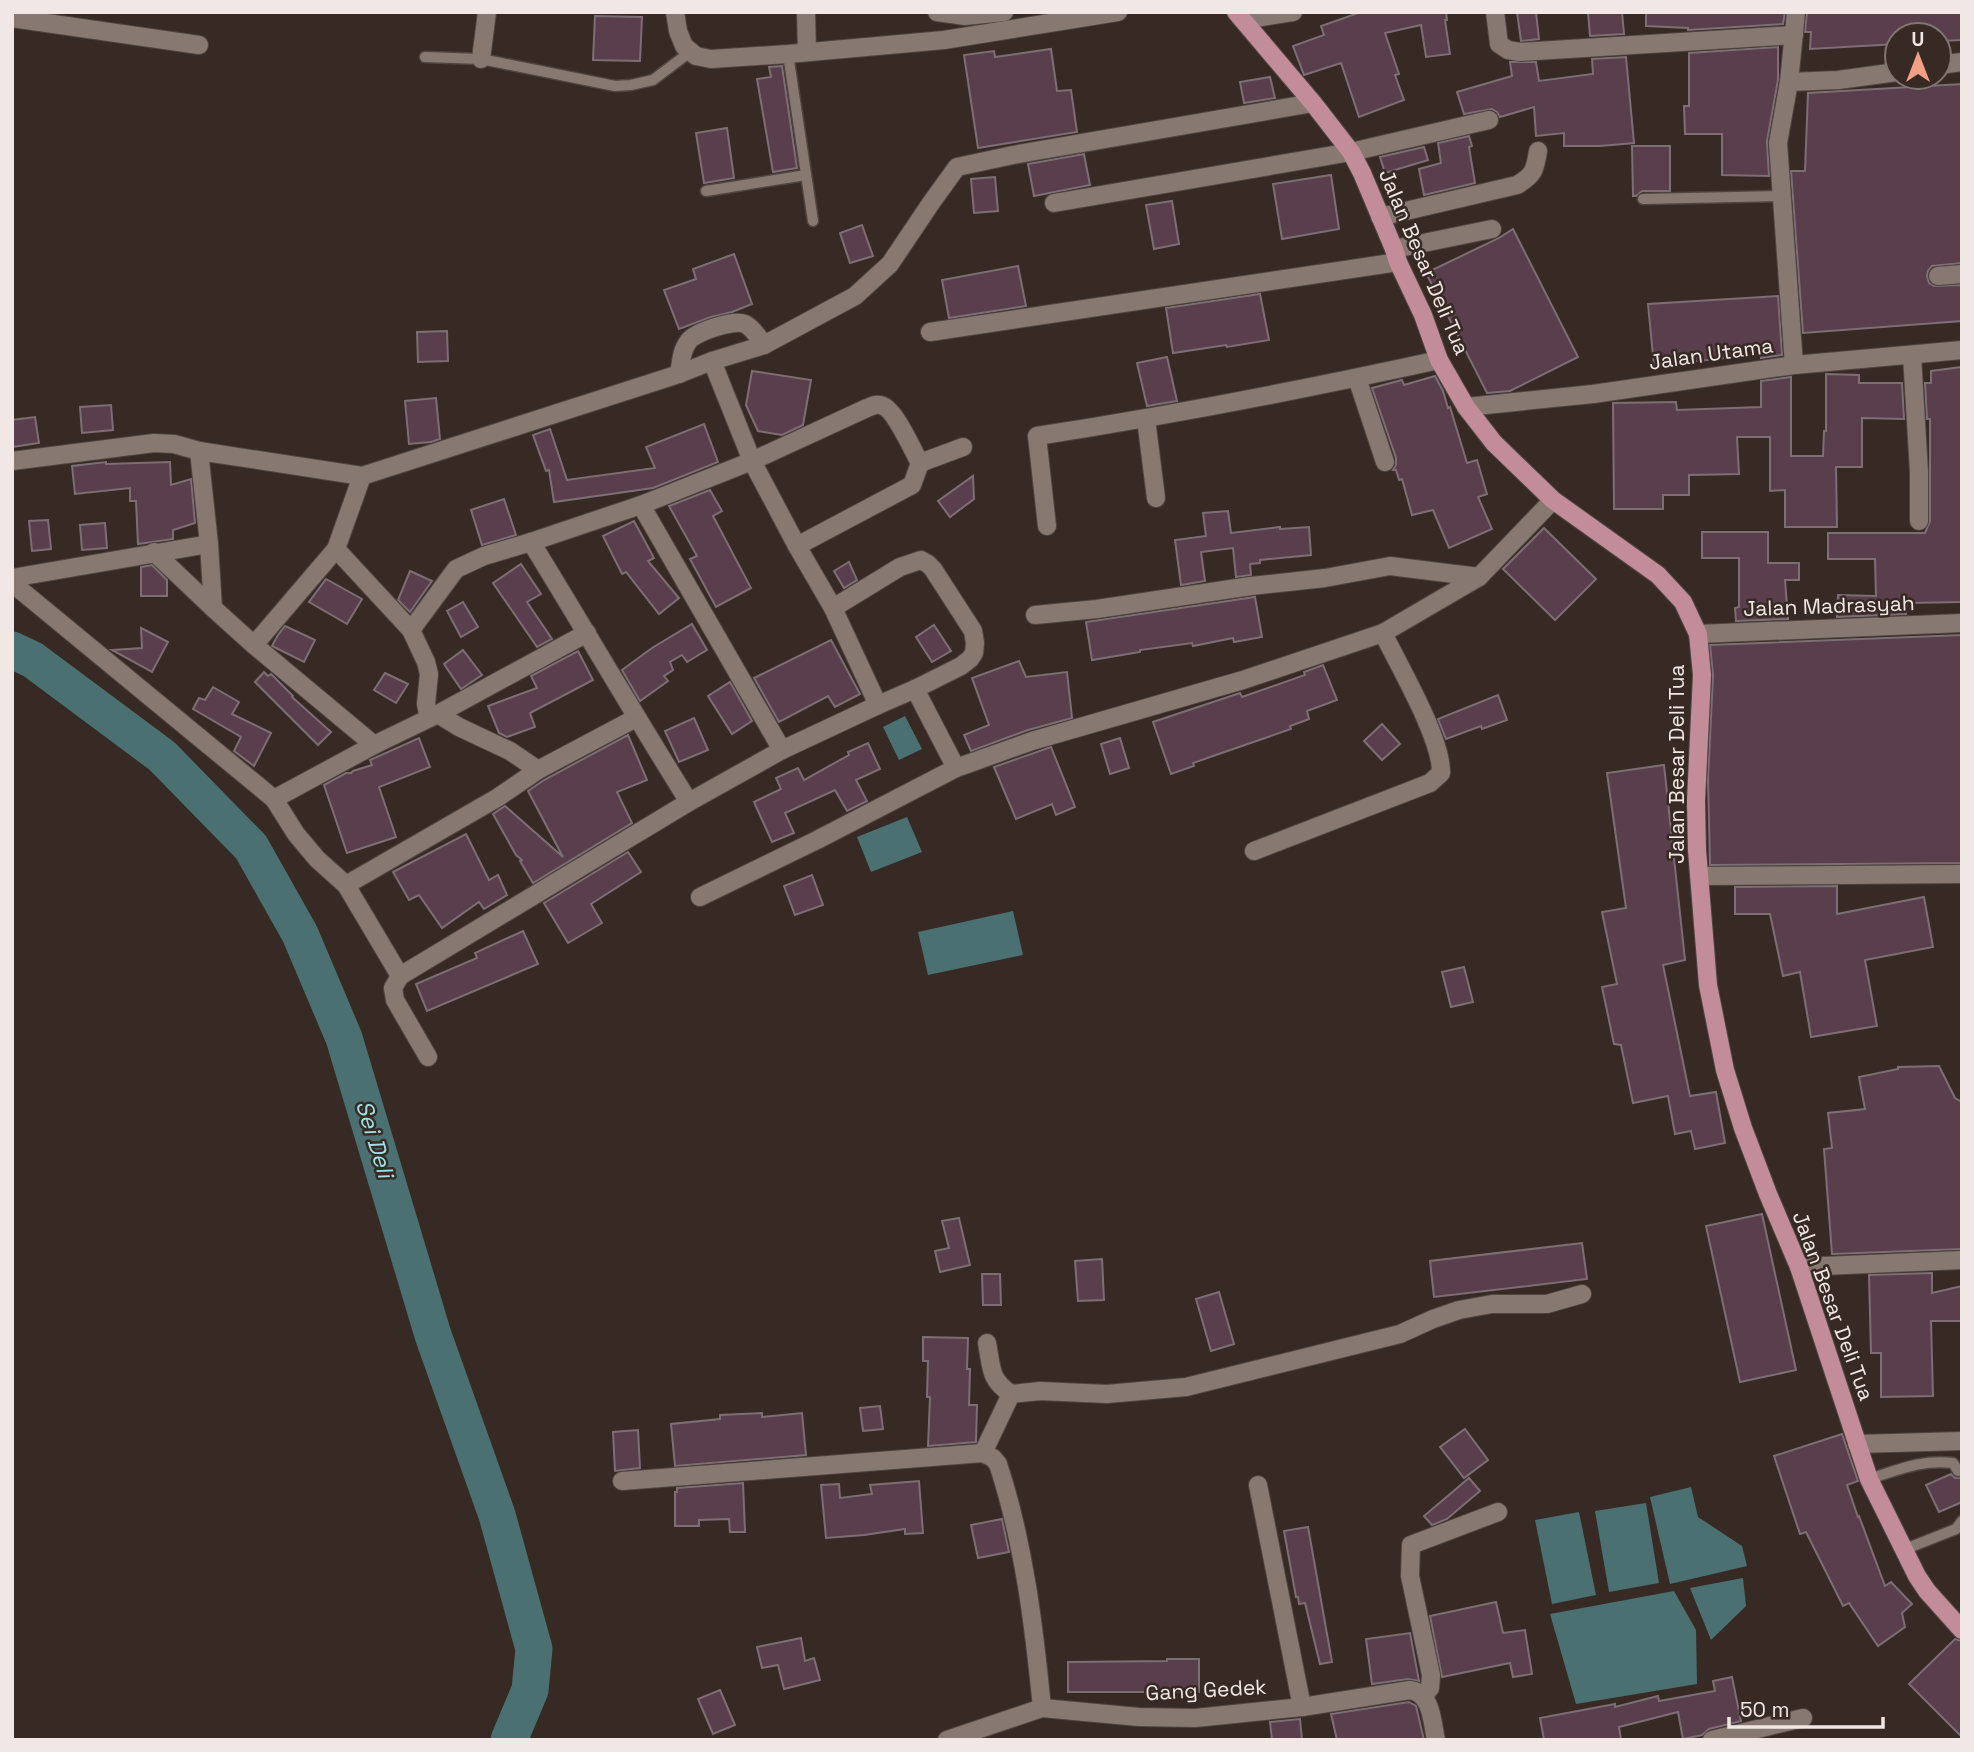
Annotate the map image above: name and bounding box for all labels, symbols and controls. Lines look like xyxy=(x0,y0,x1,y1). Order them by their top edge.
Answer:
north arrow xyxy=(1883,21,1953,91)
text: U xyxy=(1912,27,1924,52)
street label: Jalan Besar Deli Tua xyxy=(1373,165,1476,359)
street label: Jalan Utama xyxy=(1647,331,1775,376)
street label: Jalan Madrasyah xyxy=(1743,589,1915,622)
street label: Jalan Besar Deli Tua xyxy=(1663,664,1690,864)
water label: Sei Deli xyxy=(349,1097,402,1184)
street label: Jalan Besar Deli Tua xyxy=(1787,1208,1880,1404)
street label: Gang Gedek xyxy=(1145,1673,1267,1706)
scale bar xyxy=(1729,1686,1883,1730)
text: 50 m xyxy=(1740,1696,1790,1723)

